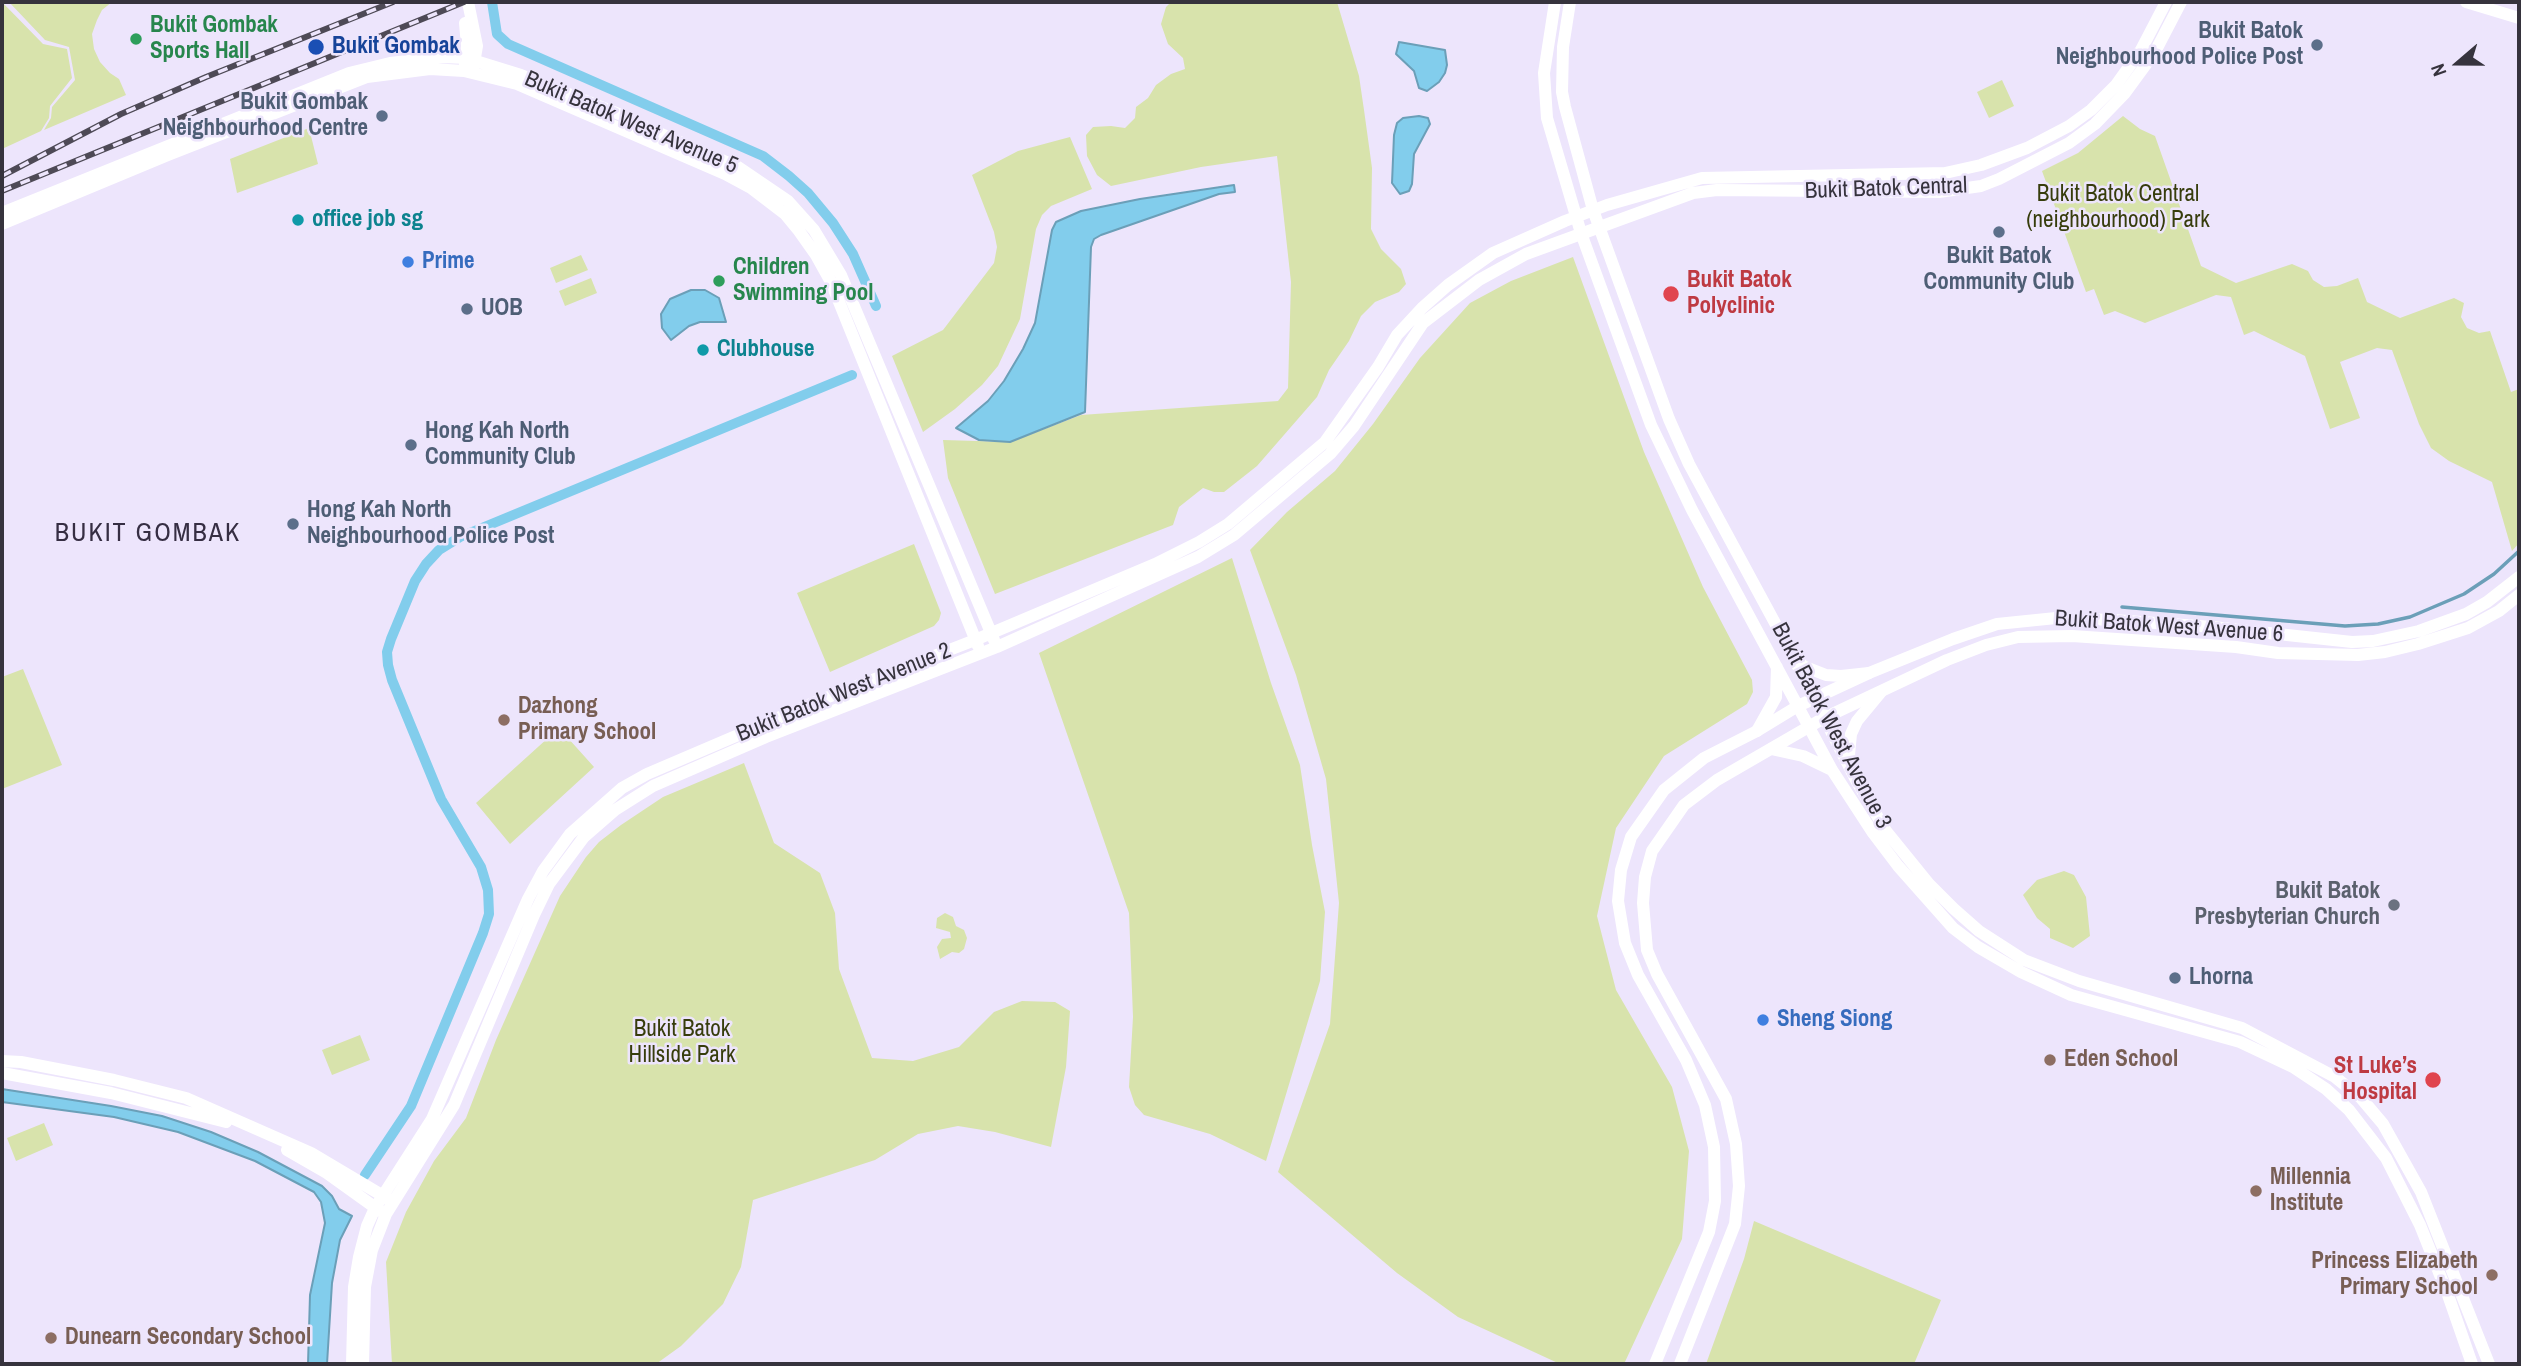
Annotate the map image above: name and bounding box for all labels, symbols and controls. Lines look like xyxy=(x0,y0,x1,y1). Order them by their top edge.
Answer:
place label: Bukit Gombak Sports Hall xyxy=(150,12,278,66)
place label: Bukit Batok Neighbourhood Police Post xyxy=(2056,18,2303,72)
north arrow xyxy=(2423,28,2493,98)
marker: Bukit Gombak Sports Hall xyxy=(128,31,144,47)
place label: Bukit Gombak xyxy=(332,33,460,61)
marker: Bukit Gombak xyxy=(306,37,326,57)
marker: Bukit Batok Neighbourhood Police Post xyxy=(2309,37,2325,53)
text: N xyxy=(2424,60,2452,80)
street label: Bukit Batok West Avenue 5 xyxy=(520,66,742,180)
place label: Bukit Gombak Neighbourhood Centre xyxy=(163,89,368,143)
marker: Bukit Gombak Neighbourhood Centre xyxy=(374,108,390,124)
street label: Bukit Batok Central xyxy=(1804,172,1968,206)
park label: Bukit Batok Central (neighbourhood) Park xyxy=(2026,181,2210,235)
place label: office job sg xyxy=(312,206,423,234)
marker: office job sg xyxy=(290,212,306,228)
marker: Bukit Batok Community Club xyxy=(1991,224,2007,240)
place label: Bukit Batok Community Club xyxy=(1924,243,2074,297)
place label: Prime xyxy=(422,248,474,276)
marker: Prime xyxy=(400,254,416,270)
place label: Children Swimming Pool xyxy=(733,254,873,308)
place label: Bukit Batok Polyclinic xyxy=(1687,267,1792,321)
marker: Children Swimming Pool xyxy=(711,273,727,289)
marker: Bukit Batok Polyclinic xyxy=(1661,284,1681,304)
place label: UOB xyxy=(481,295,523,323)
marker: UOB xyxy=(459,301,475,317)
place label: Clubhouse xyxy=(717,336,814,364)
marker: Clubhouse xyxy=(695,342,711,358)
place label: Hong Kah North Community Club xyxy=(425,418,576,472)
marker: Hong Kah North Community Club xyxy=(403,437,419,453)
place label: Hong Kah North Neighbourhood Police Post xyxy=(307,497,554,551)
marker: Hong Kah North Neighbourhood Police Post xyxy=(285,516,301,532)
district label: BUKIT GOMBAK xyxy=(56,518,240,550)
street label: Bukit Batok West Avenue 6 xyxy=(2054,605,2284,649)
street label: Bukit Batok West Avenue 3 xyxy=(1765,618,1897,834)
street label: Bukit Batok West Avenue 2 xyxy=(733,637,955,749)
place label: Dazhong Primary School xyxy=(518,693,656,747)
marker: Dazhong Primary School xyxy=(496,712,512,728)
place label: Bukit Batok Presbyterian Church xyxy=(2194,878,2380,932)
marker: Bukit Batok Presbyterian Church xyxy=(2386,897,2402,913)
place label: Lhorna xyxy=(2189,964,2253,992)
marker: Lhorna xyxy=(2167,970,2183,986)
place label: Sheng Siong xyxy=(1777,1006,1892,1034)
marker: Sheng Siong xyxy=(1755,1012,1771,1028)
park label: Bukit Batok Hillside Park xyxy=(629,1016,735,1070)
place label: Eden School xyxy=(2064,1046,2178,1074)
marker: Eden School xyxy=(2042,1052,2058,1068)
place label: St Luke’s Hospital xyxy=(2334,1053,2417,1107)
marker: St Luke’s Hospital xyxy=(2423,1070,2443,1090)
place label: Millennia Institute xyxy=(2270,1164,2351,1218)
marker: Millennia Institute xyxy=(2248,1183,2264,1199)
place label: Princess Elizabeth Primary School xyxy=(2311,1248,2478,1302)
marker: Princess Elizabeth Primary School xyxy=(2484,1267,2500,1283)
place label: Dunearn Secondary School xyxy=(65,1324,311,1352)
marker: Dunearn Secondary School xyxy=(43,1330,59,1346)

